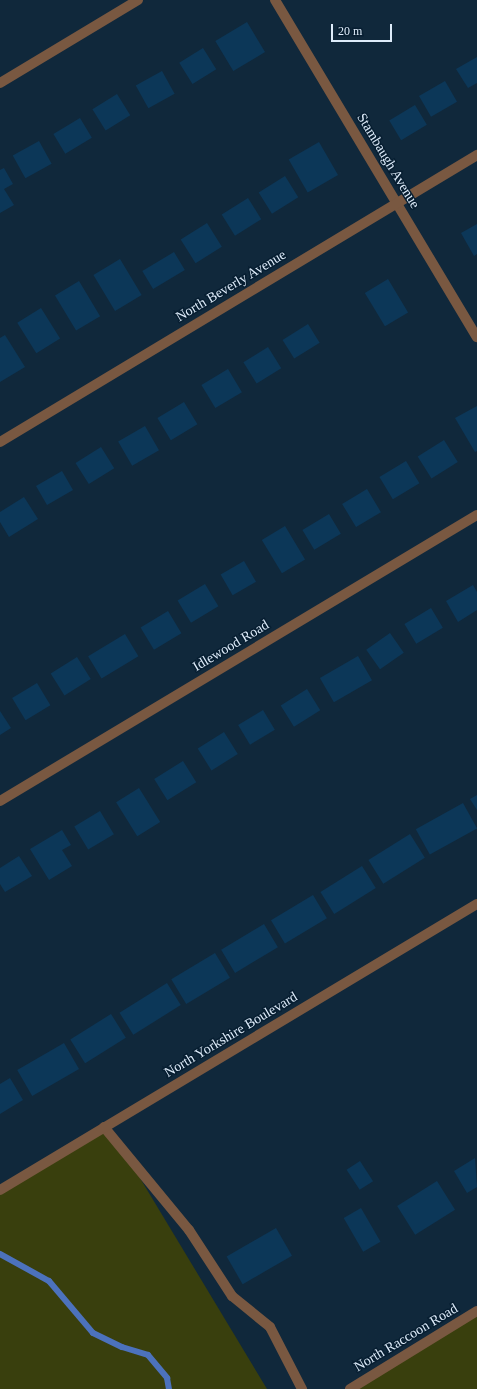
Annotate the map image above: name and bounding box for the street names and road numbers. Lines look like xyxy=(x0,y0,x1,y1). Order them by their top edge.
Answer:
street label: Stambaugh Avenue xyxy=(353,110,423,212)
street label: North Beverly Avenue xyxy=(172,246,290,326)
street label: Idlewood Road xyxy=(190,617,272,675)
street label: North Yorkshire Boulevard xyxy=(161,989,301,1081)
street label: North Raccoon Road xyxy=(351,1300,461,1376)

